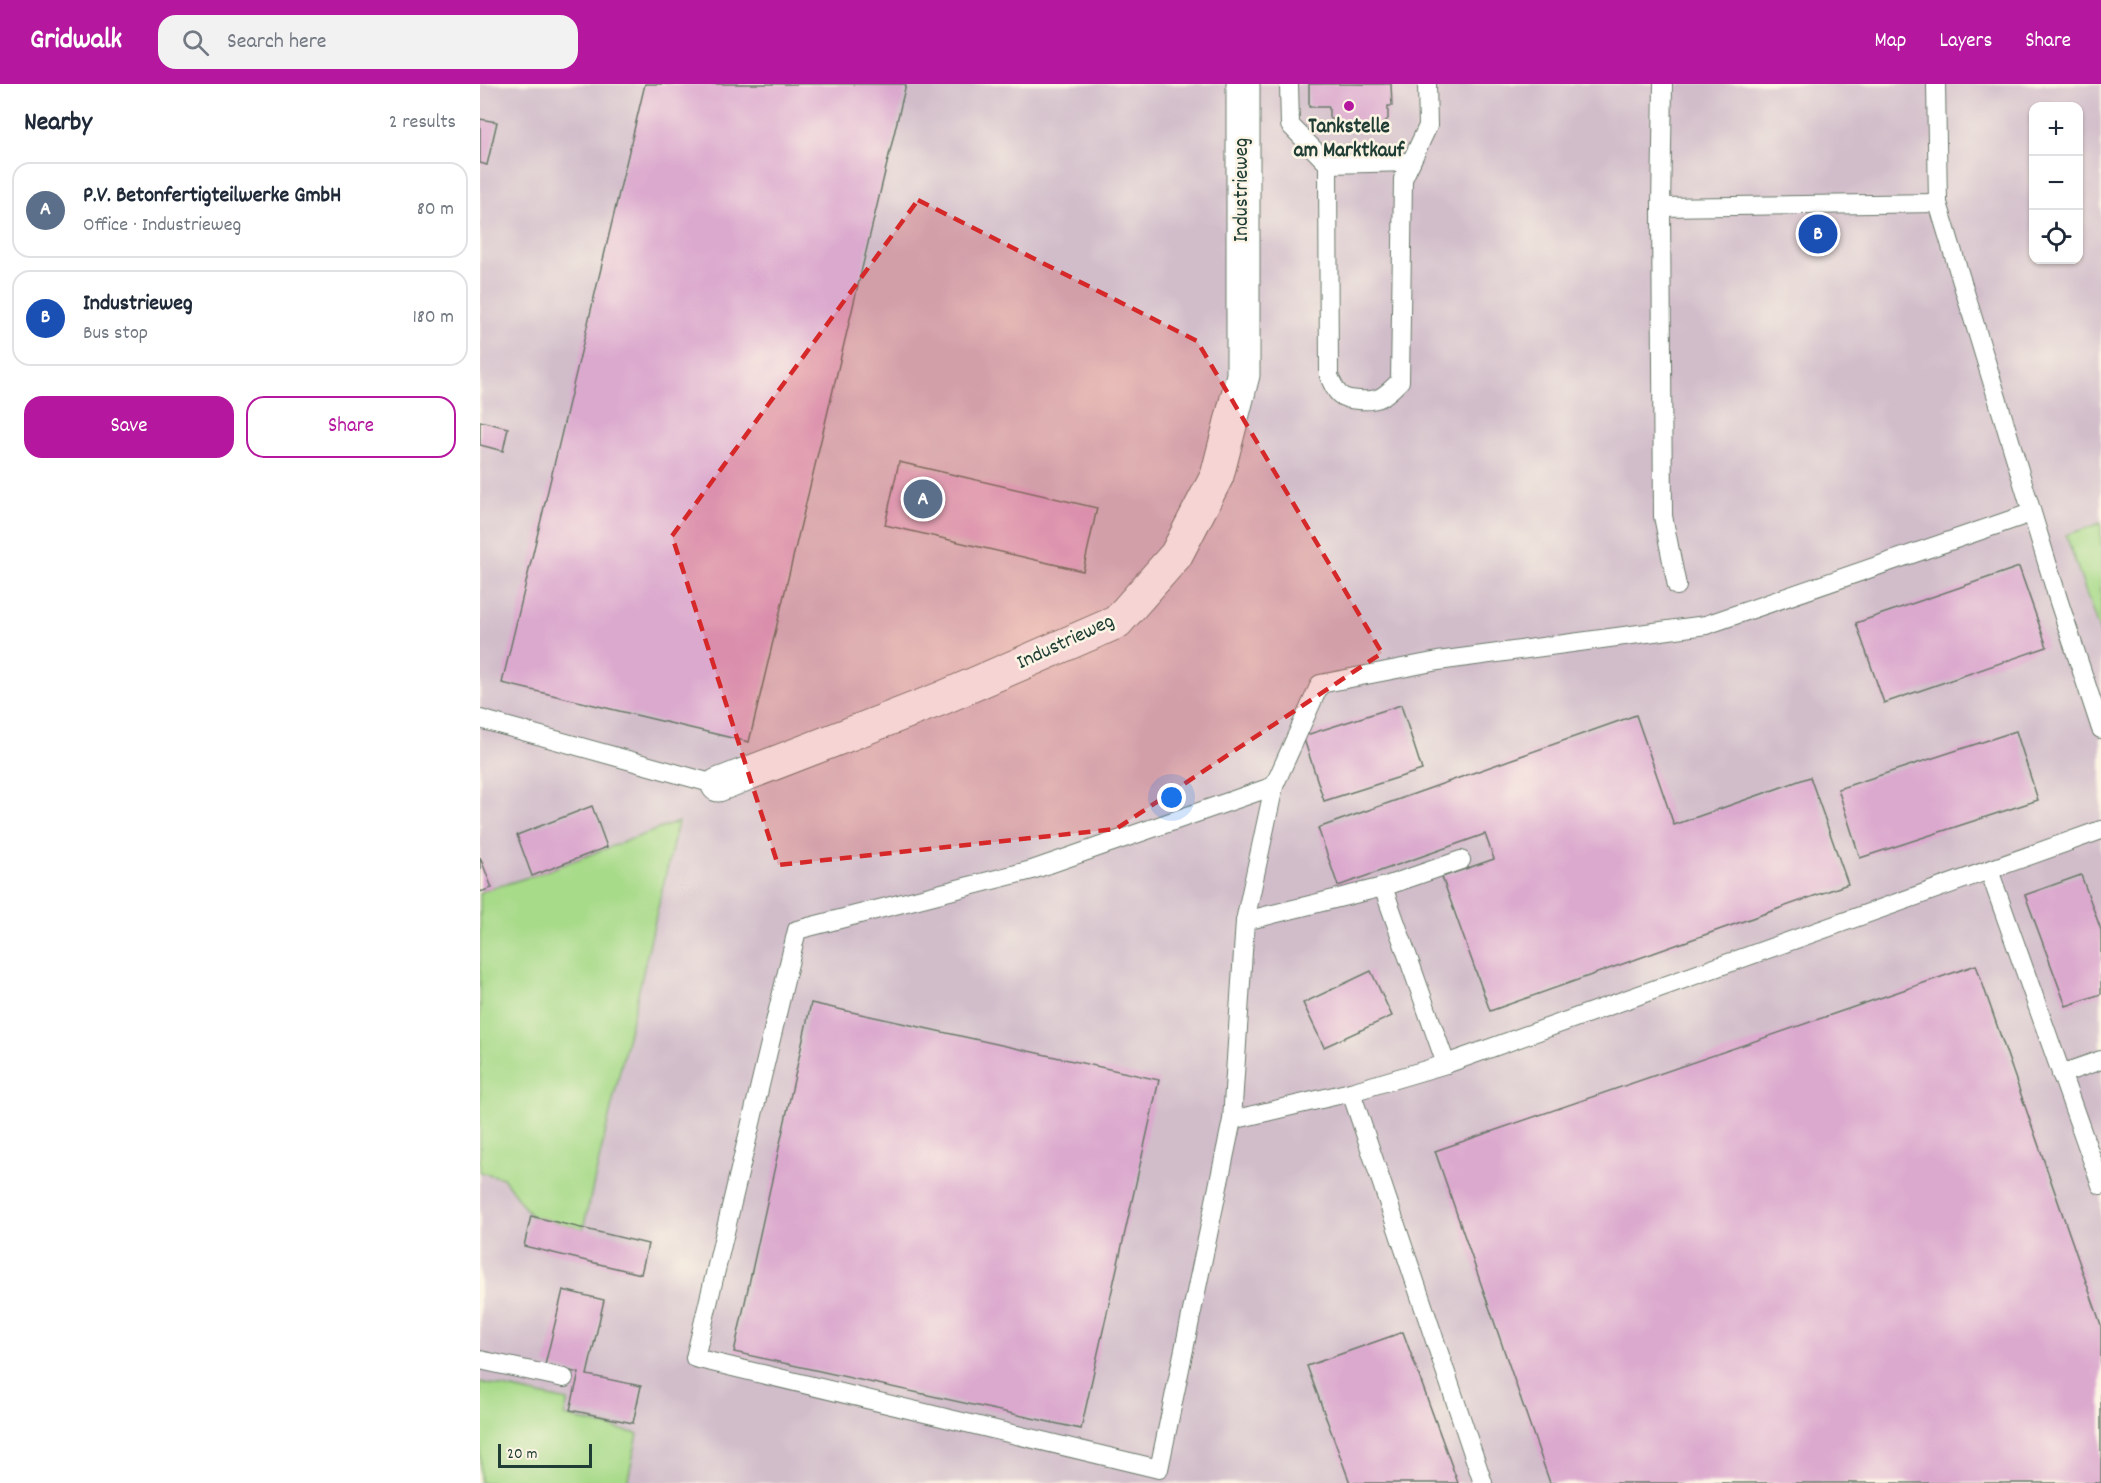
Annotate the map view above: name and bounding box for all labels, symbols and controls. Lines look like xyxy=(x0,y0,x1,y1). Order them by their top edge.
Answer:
search box xyxy=(158,15,578,69)
text: Gridwalk xyxy=(30,22,122,62)
icon: search xyxy=(179,26,212,59)
text: Search here xyxy=(227,27,327,58)
text: Map xyxy=(1875,27,1906,57)
text: Layers xyxy=(1939,27,1992,57)
text: Share xyxy=(2025,27,2071,57)
marker: Tankstelle am Marktkauf xyxy=(1342,99,1356,113)
map controls xyxy=(2029,102,2083,264)
button: + xyxy=(2029,102,2083,156)
text: Nearby xyxy=(24,105,92,142)
text: 2 results xyxy=(389,109,456,137)
place label: Tankstelle am Marktkauf xyxy=(1294,113,1406,167)
street label: Industrieweg xyxy=(1228,138,1258,242)
button: − xyxy=(2029,156,2083,210)
text: P.V. Betonfertigteilwerke GmbH xyxy=(83,181,341,212)
text: A xyxy=(40,196,51,224)
text: 80 m xyxy=(417,196,454,224)
button: locate xyxy=(2029,210,2083,264)
text: Office · Industrieweg xyxy=(83,212,241,240)
pin: B xyxy=(1798,212,1838,256)
text: Industrieweg xyxy=(83,289,193,320)
text: B xyxy=(41,304,50,332)
text: 180 m xyxy=(412,304,454,332)
text: Bus stop xyxy=(83,320,148,348)
button: Save xyxy=(24,396,234,458)
button: Share xyxy=(246,396,456,458)
pin: A xyxy=(904,476,942,522)
street label: Industrieweg xyxy=(1012,607,1120,679)
your location xyxy=(1157,783,1186,812)
scale bar xyxy=(498,1441,592,1468)
text: 20 m xyxy=(507,1443,537,1466)

